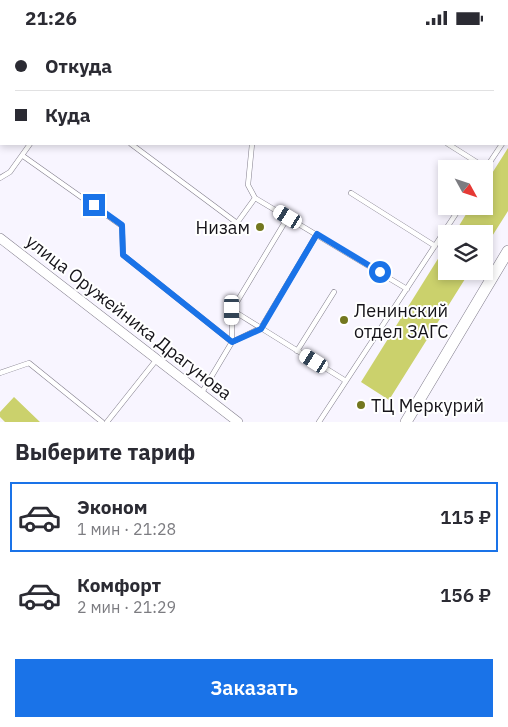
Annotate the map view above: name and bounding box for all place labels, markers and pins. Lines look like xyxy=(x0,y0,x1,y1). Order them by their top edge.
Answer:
place label: Низам xyxy=(196,216,250,239)
marker: Низам xyxy=(254,221,266,233)
place label: Ленинский отдел ЗАГС xyxy=(354,299,448,343)
marker: Ленинский отдел ЗАГС xyxy=(338,314,350,326)
place label: ТЦ Меркурий xyxy=(371,394,484,417)
marker: ТЦ Меркурий xyxy=(355,399,367,411)

